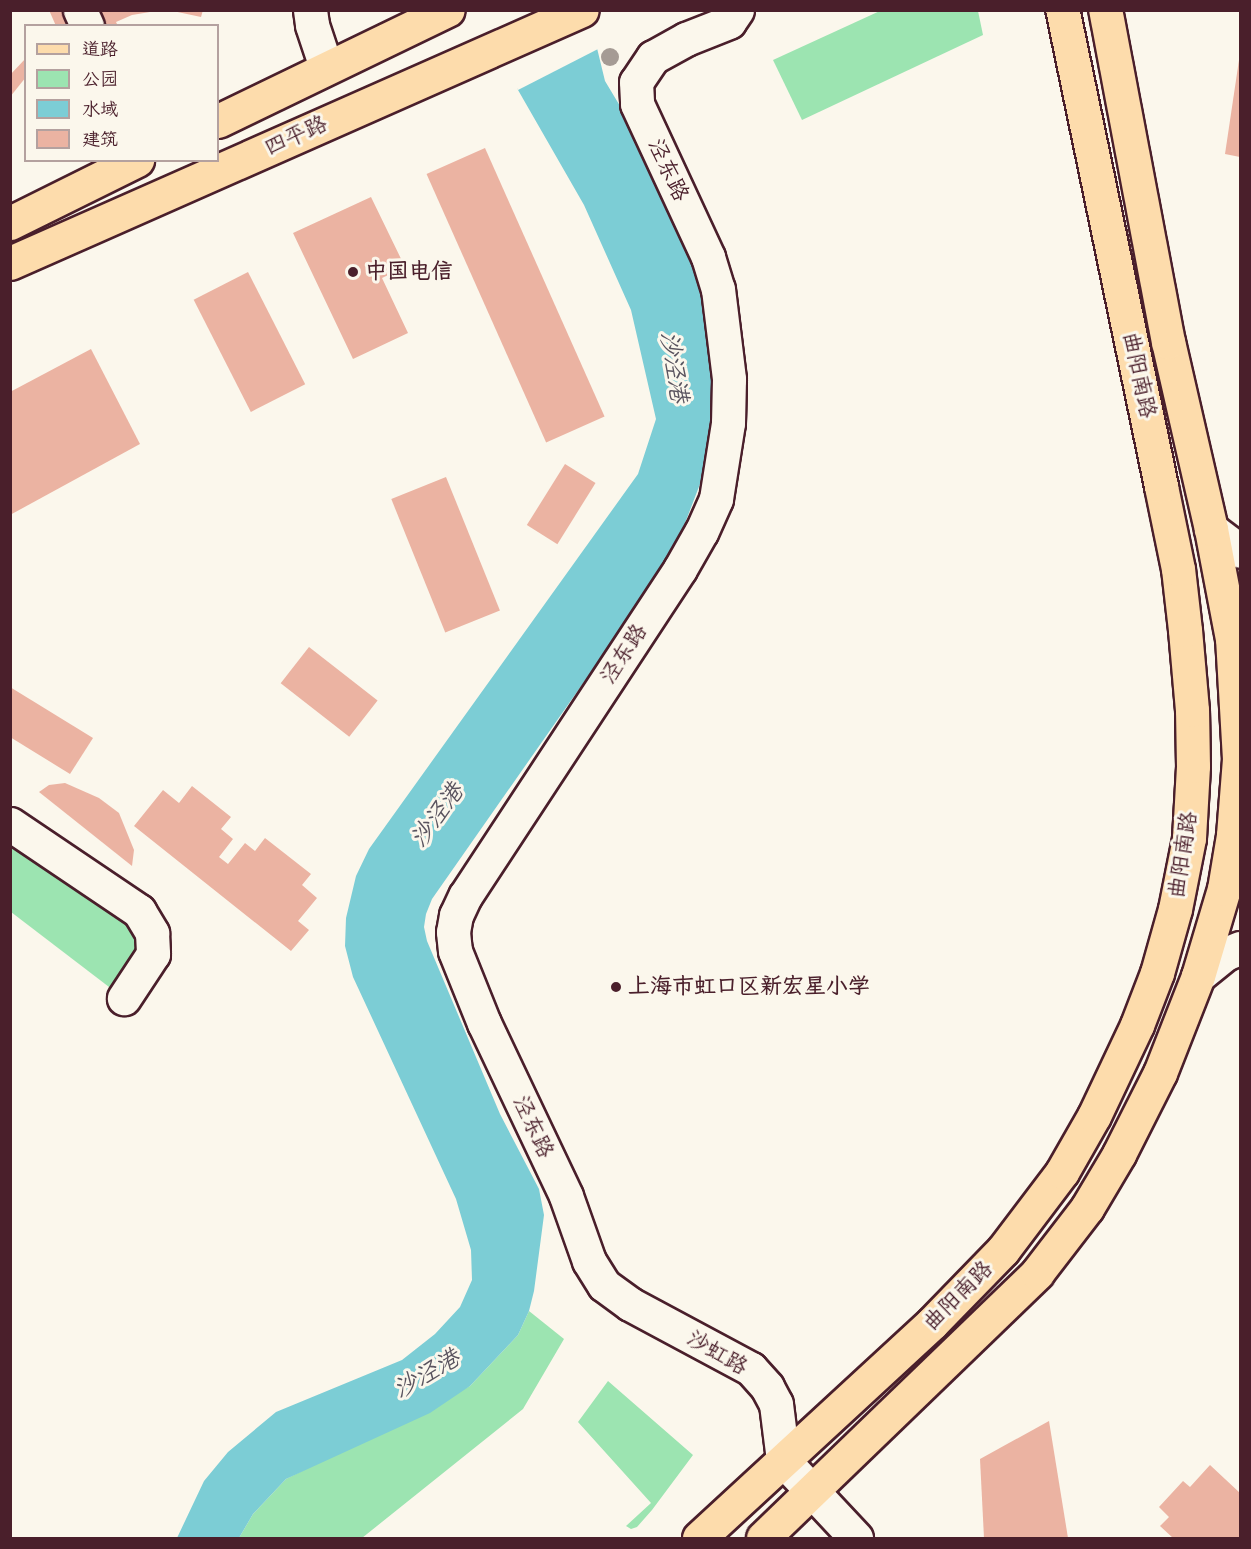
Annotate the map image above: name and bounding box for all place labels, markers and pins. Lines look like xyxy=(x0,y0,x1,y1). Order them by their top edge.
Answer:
place label: 中国电信 xyxy=(365,259,453,285)
marker: 中国电信 xyxy=(346,265,360,279)
place label: 上海市虹口区新宏星小学 xyxy=(628,974,870,1000)
marker: 上海市虹口区新宏星小学 xyxy=(609,980,623,994)

